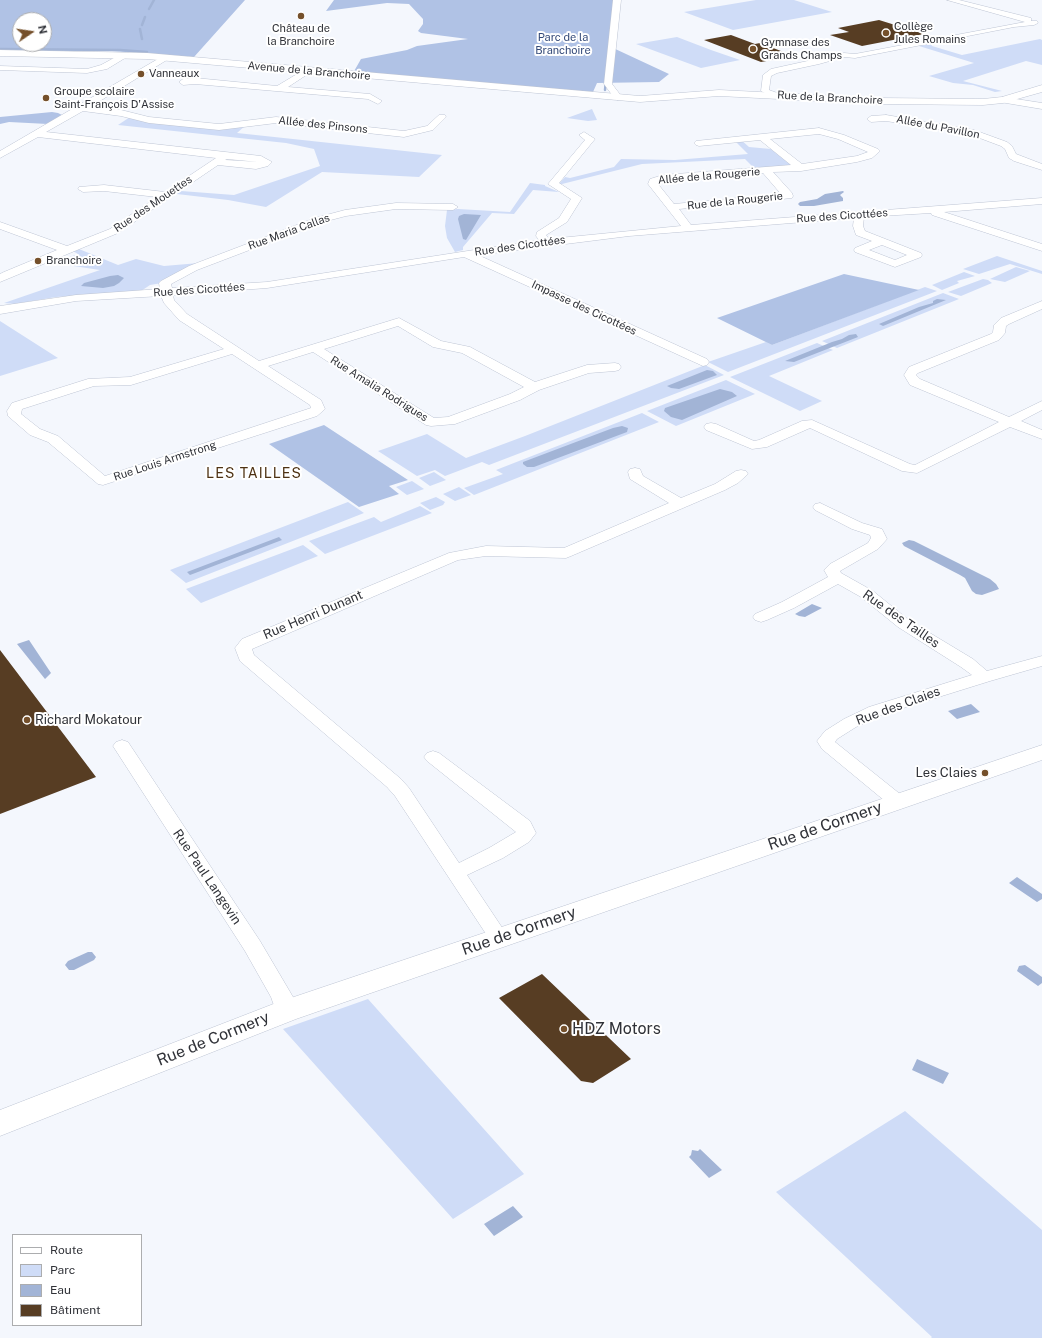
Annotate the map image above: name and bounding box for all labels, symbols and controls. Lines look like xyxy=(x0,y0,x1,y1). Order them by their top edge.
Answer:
marker: Château de la Branchoire xyxy=(296,11,306,21)
north arrow xyxy=(12,12,52,52)
place label: Collège Jules Romains xyxy=(894,20,966,46)
place label: Château de la Branchoire xyxy=(267,22,335,48)
text: N xyxy=(36,24,50,35)
marker: Collège Jules Romains xyxy=(881,28,891,38)
park label: Parc de la Branchoire xyxy=(535,31,591,57)
place label: Gymnase des Grands Champs xyxy=(761,36,842,62)
marker: Gymnase des Grands Champs xyxy=(748,44,758,54)
street label: Avenue de la Branchoire xyxy=(247,59,371,83)
place label: Vanneaux xyxy=(149,67,200,81)
marker: Vanneaux xyxy=(136,69,146,79)
place label: Groupe scolaire Saint-François D'Assise xyxy=(54,85,174,111)
street label: Rue de la Branchoire xyxy=(777,89,883,107)
marker: Groupe scolaire Saint-François D'Assise xyxy=(41,93,51,103)
street label: Allée du Pavillon xyxy=(895,112,981,142)
street label: Allée des Pinsons xyxy=(278,114,368,136)
street label: Allée de la Rougerie xyxy=(657,165,761,187)
street label: Rue des Mouettes xyxy=(111,173,195,235)
street label: Rue de la Rougerie xyxy=(687,189,783,213)
street label: Rue des Cicottées xyxy=(796,206,888,226)
street label: Rue Maria Callas xyxy=(246,211,332,253)
street label: Rue des Cicottées xyxy=(474,233,566,259)
place label: Branchoire xyxy=(46,254,102,268)
marker: Branchoire xyxy=(33,256,43,266)
street label: Impasse des Cicottées xyxy=(529,278,639,338)
street label: Rue des Cicottées xyxy=(153,280,245,300)
street label: Rue Amalia Rodrigues xyxy=(328,354,430,424)
street label: Rue Louis Armstrong xyxy=(112,438,218,484)
district label: LES TAILLES xyxy=(206,466,302,482)
street label: Rue Henri Dunant xyxy=(261,587,365,643)
street label: Rue des Tailles xyxy=(860,587,942,651)
street label: Rue des Claies xyxy=(854,684,942,728)
place label: Richard Mokatour xyxy=(35,712,142,728)
marker: Richard Mokatour xyxy=(22,715,32,725)
place label: Les Claies xyxy=(916,765,977,781)
marker: Les Claies xyxy=(980,768,990,778)
street label: Rue de Cormery xyxy=(765,797,885,855)
street label: Rue Paul Langevin xyxy=(169,827,245,927)
street label: Rue de Cormery xyxy=(459,902,579,960)
street label: Rue de Cormery xyxy=(154,1008,272,1070)
place label: HDZ Motors xyxy=(572,1019,661,1039)
marker: HDZ Motors xyxy=(559,1024,569,1034)
legend xyxy=(12,1234,142,1326)
text: Route xyxy=(50,1243,83,1257)
text: Parc xyxy=(50,1263,75,1277)
text: Eau xyxy=(50,1283,71,1297)
text: Bâtiment xyxy=(50,1303,101,1317)

